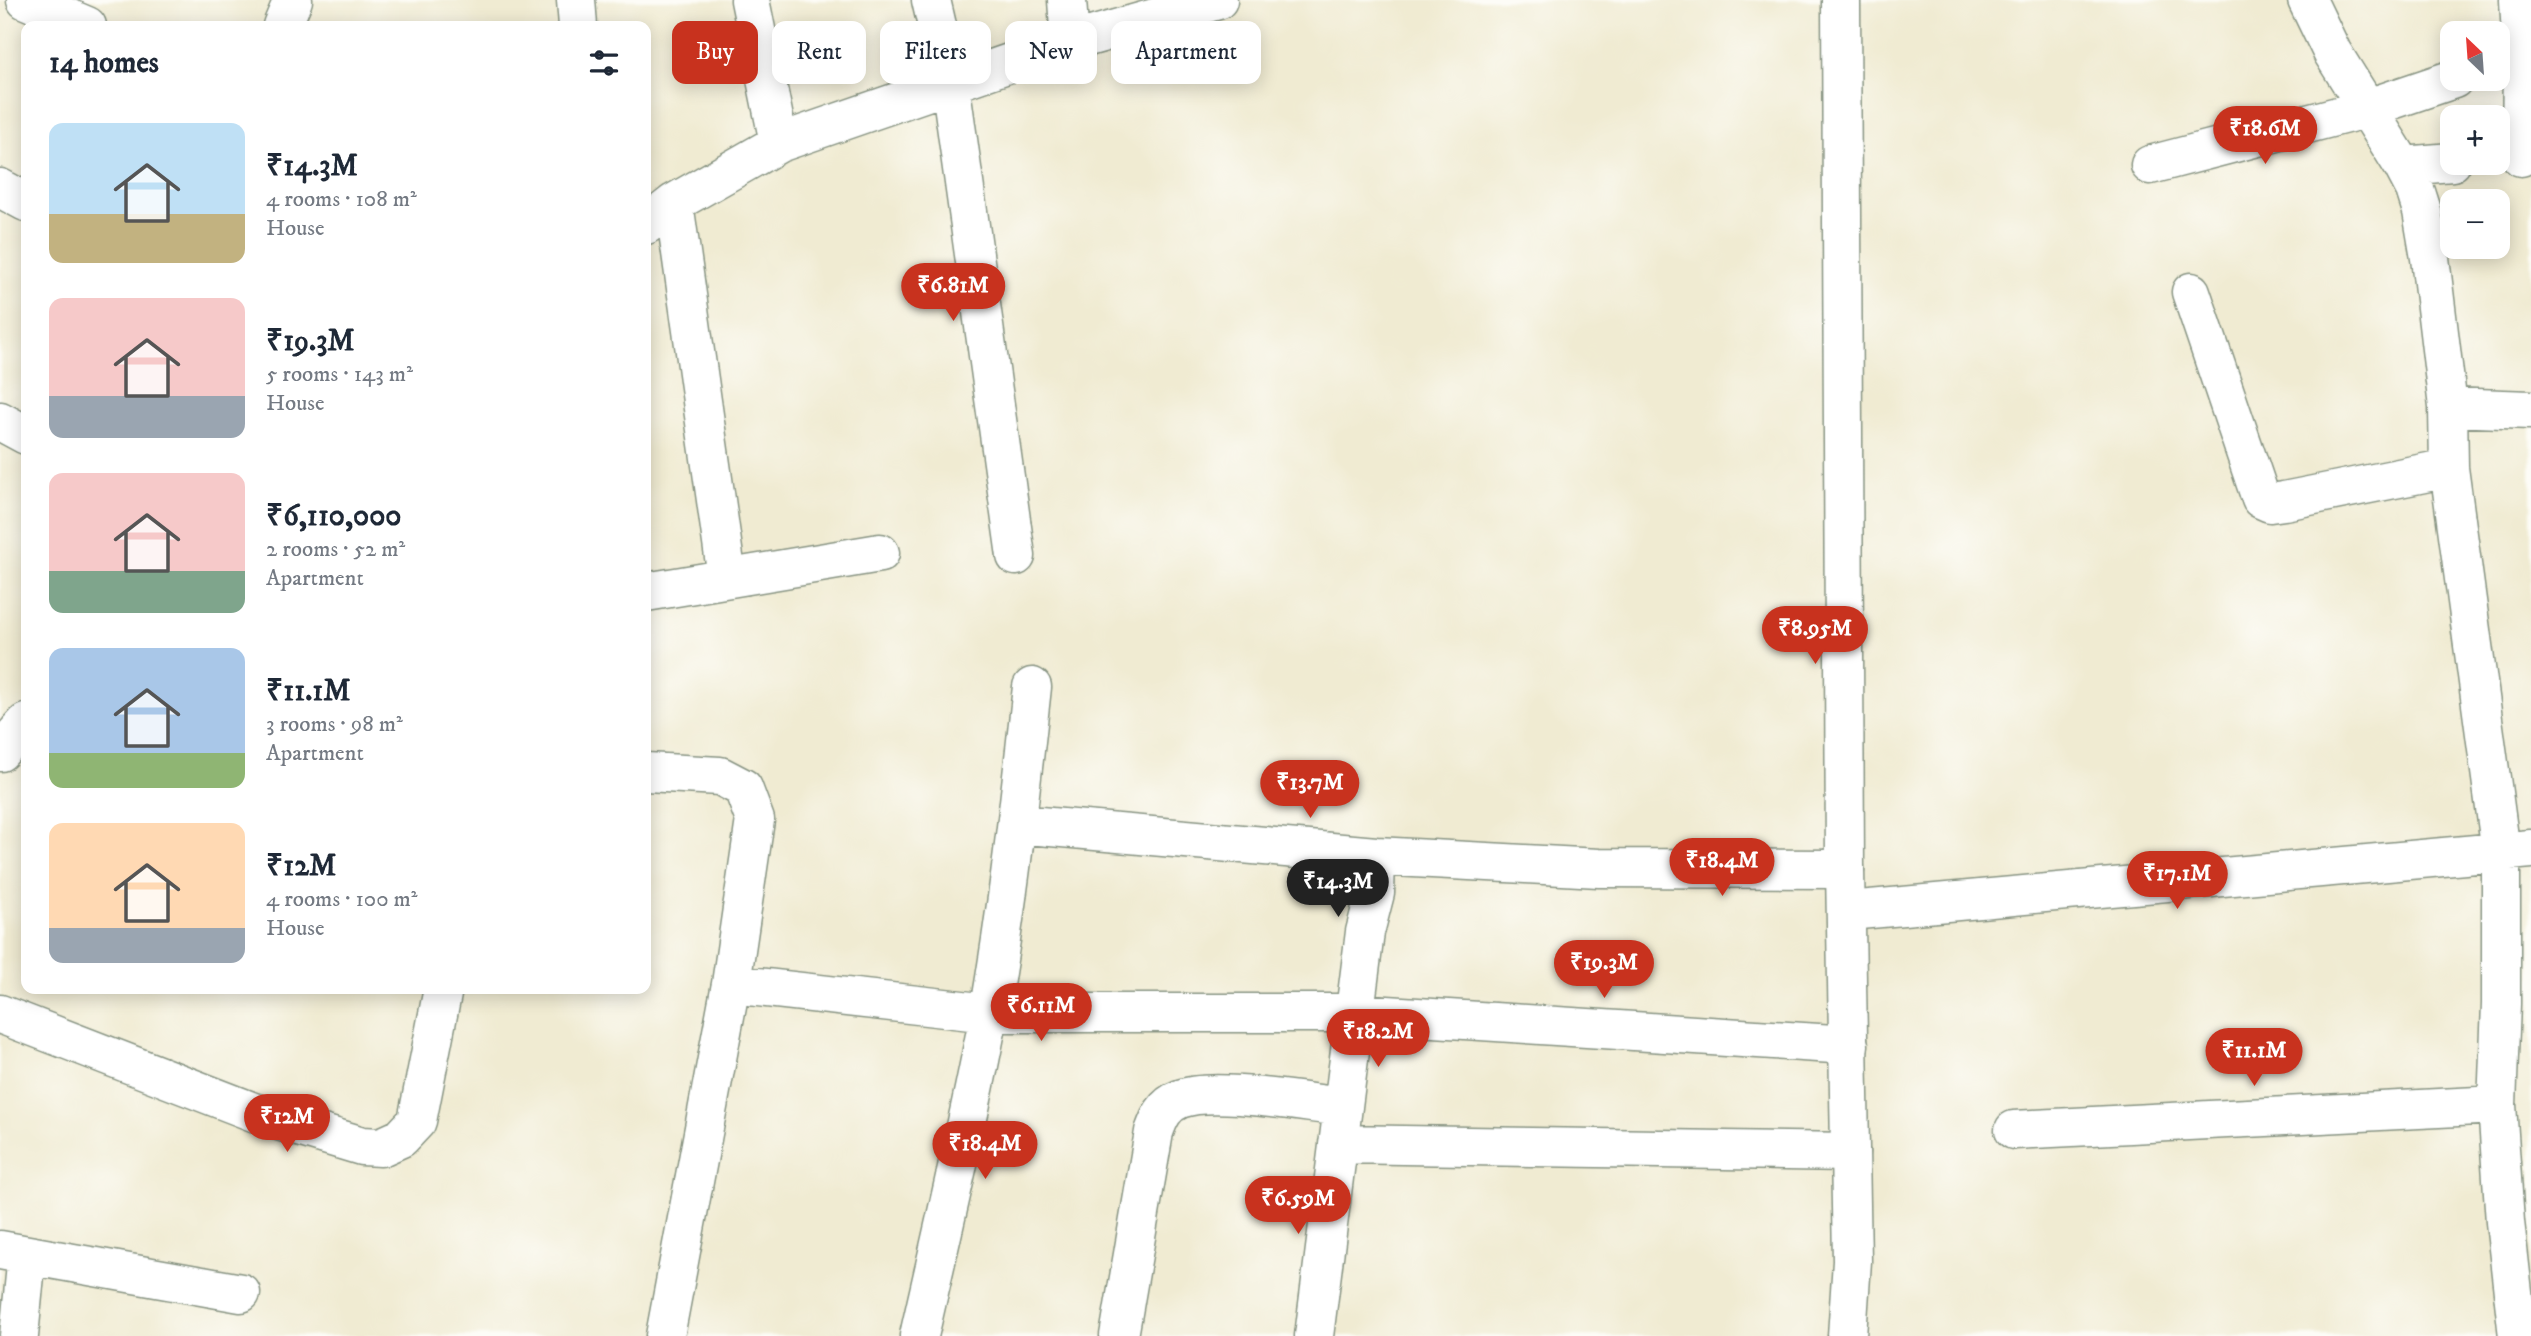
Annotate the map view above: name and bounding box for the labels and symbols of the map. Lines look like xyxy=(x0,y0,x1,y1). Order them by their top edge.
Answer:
north arrow xyxy=(2440,21,2510,91)
pin: ₹18.6M xyxy=(2208,106,2322,166)
pin: ₹6.81M xyxy=(896,264,1010,323)
pin: ₹8.95M xyxy=(1758,606,1872,666)
pin: ₹13.7M xyxy=(1253,760,1367,820)
pin: ₹18.4M xyxy=(1665,838,1779,898)
pin: ₹17.1M xyxy=(2120,852,2234,911)
pin: ₹14.3M xyxy=(1281,860,1395,919)
pin: ₹19.3M xyxy=(1547,940,1661,1000)
pin: ₹6.11M xyxy=(984,984,1098,1043)
pin: ₹18.2M xyxy=(1321,1010,1435,1069)
pin: ₹11.1M xyxy=(2197,1028,2311,1088)
pin: ₹12M xyxy=(246,1094,328,1154)
pin: ₹18.4M xyxy=(928,1122,1042,1181)
pin: ₹6.59M xyxy=(1241,1176,1355,1236)

